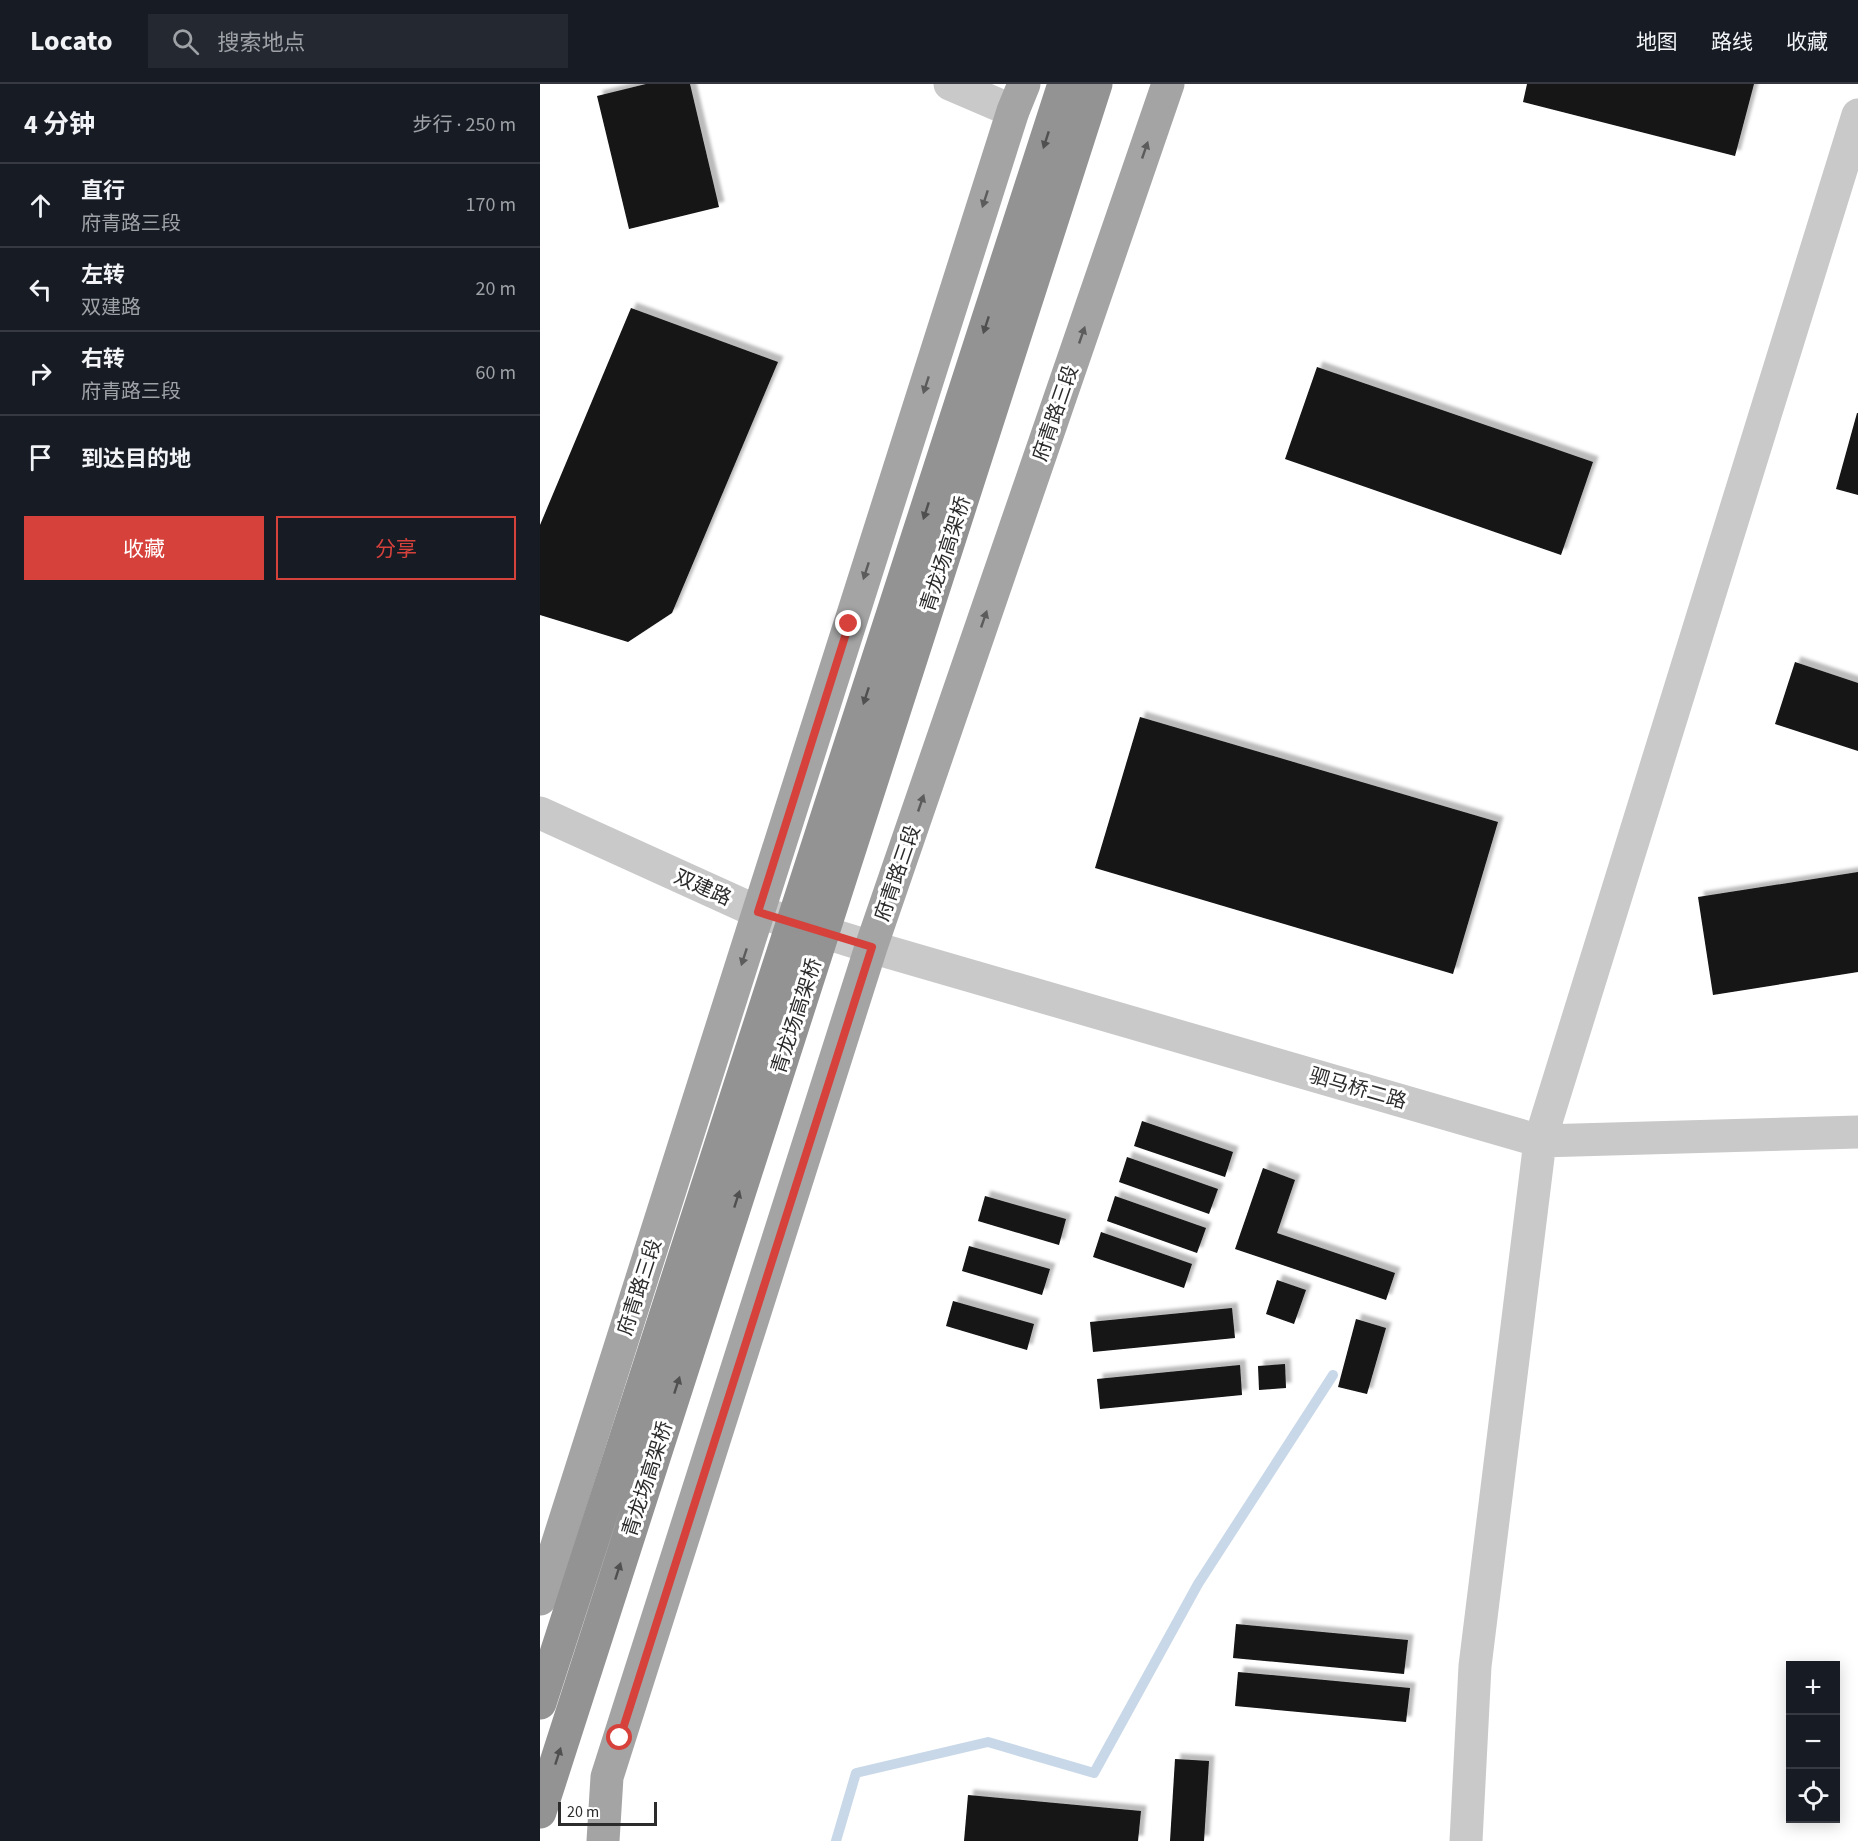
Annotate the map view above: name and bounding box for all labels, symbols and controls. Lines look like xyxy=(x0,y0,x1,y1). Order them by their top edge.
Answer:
search box xyxy=(148,14,568,68)
text: Locato xyxy=(30,21,112,61)
icon: search xyxy=(169,25,202,58)
text: 搜索地点 xyxy=(217,27,306,59)
text: 地图 xyxy=(1636,27,1678,57)
text: 路线 xyxy=(1711,27,1753,57)
text: 收藏 xyxy=(1786,27,1828,57)
text: 4 分钟 xyxy=(24,106,95,143)
text: 步行 · 250 m xyxy=(413,111,516,139)
one-way arrow xyxy=(1041,131,1050,149)
one-way arrow xyxy=(1140,141,1150,159)
text: 直行 xyxy=(81,175,125,207)
icon: ahead xyxy=(24,189,57,222)
one-way arrow xyxy=(980,190,989,208)
text: 170 m xyxy=(466,191,516,219)
text: 府青路三段 xyxy=(81,210,181,238)
text: 左转 xyxy=(81,259,125,291)
icon: left xyxy=(24,273,57,306)
text: 20 m xyxy=(476,275,516,303)
text: 双建路 xyxy=(81,294,141,322)
one-way arrow xyxy=(980,316,990,334)
one-way arrow xyxy=(1077,326,1087,344)
text: 右转 xyxy=(81,343,125,375)
icon: right xyxy=(24,357,57,390)
text: 60 m xyxy=(476,359,516,387)
street label: 府青路三段 xyxy=(1026,361,1085,465)
one-way arrow xyxy=(921,376,930,394)
text: 府青路三段 xyxy=(81,378,181,406)
icon: arrive xyxy=(24,441,57,474)
text: 到达目的地 xyxy=(81,443,191,475)
street label: 青龙场高架桥 xyxy=(914,493,978,616)
one-way arrow xyxy=(920,502,930,520)
button: 收藏 xyxy=(24,516,264,580)
button: 分享 xyxy=(276,516,516,580)
one-way arrow xyxy=(861,562,871,580)
one-way arrow xyxy=(980,609,990,627)
route end xyxy=(835,610,861,636)
one-way arrow xyxy=(860,687,870,705)
one-way arrow xyxy=(916,794,926,812)
street label: 府青路三段 xyxy=(868,821,927,925)
street label: 双建路 xyxy=(669,863,736,913)
one-way arrow xyxy=(739,948,748,966)
street label: 青龙场高架桥 xyxy=(765,955,829,1078)
street label: 驷马桥二路 xyxy=(1306,1062,1410,1116)
one-way arrow xyxy=(733,1190,742,1208)
street label: 府青路三段 xyxy=(611,1235,669,1339)
one-way arrow xyxy=(673,1376,683,1394)
street label: 青龙场高架桥 xyxy=(616,1418,680,1541)
one-way arrow xyxy=(613,1562,623,1580)
map controls xyxy=(1786,1661,1840,1823)
button: + xyxy=(1786,1661,1840,1715)
button: − xyxy=(1786,1715,1840,1769)
route start xyxy=(606,1724,632,1750)
one-way arrow xyxy=(554,1747,563,1765)
button: locate xyxy=(1786,1769,1840,1823)
scale bar xyxy=(558,1799,657,1826)
text: 20 m xyxy=(567,1801,599,1823)

